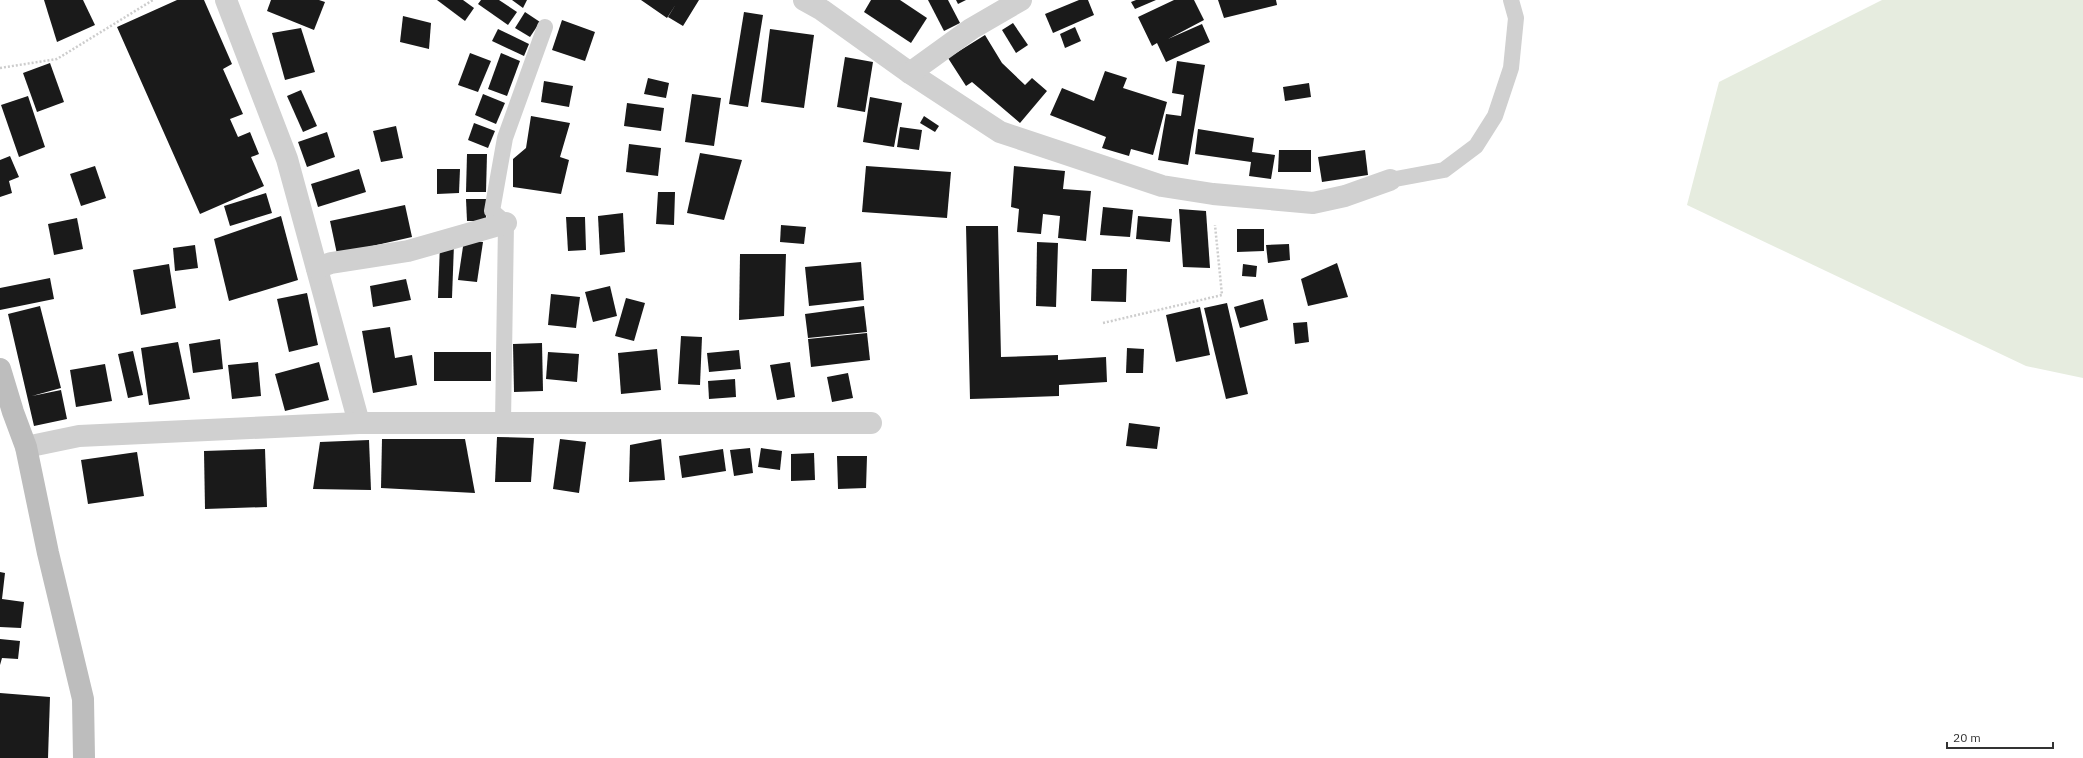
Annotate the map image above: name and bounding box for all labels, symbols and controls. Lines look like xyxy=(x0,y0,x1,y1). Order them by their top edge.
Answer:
scale bar xyxy=(1947,724,2053,750)
text: 20 m xyxy=(1953,730,1981,745)

